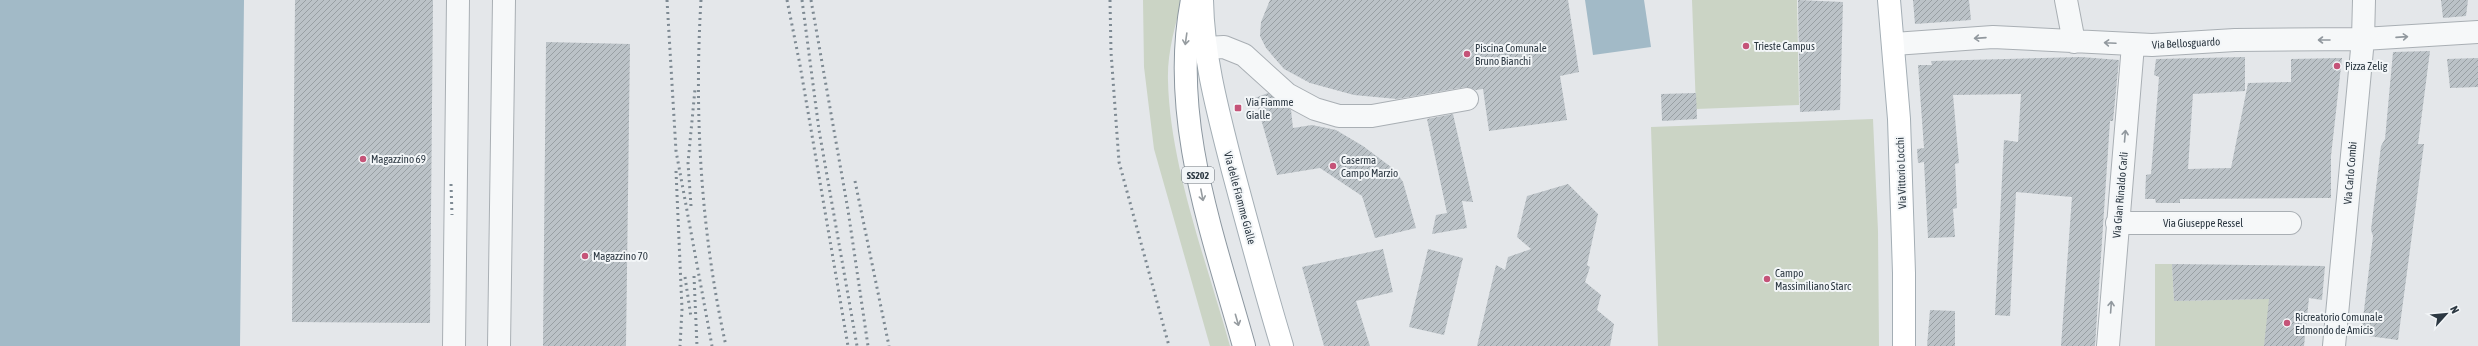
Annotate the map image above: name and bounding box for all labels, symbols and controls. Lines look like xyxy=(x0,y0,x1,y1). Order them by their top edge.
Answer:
one-way arrow xyxy=(1182,32,1190,45)
one-way arrow xyxy=(2395,33,2408,40)
one-way arrow xyxy=(1974,35,1987,42)
street label: Via Bellosguardo xyxy=(2152,35,2220,51)
one-way arrow xyxy=(2318,36,2331,44)
place label: Trieste Campus xyxy=(1754,40,1815,52)
one-way arrow xyxy=(2104,40,2117,47)
marker: Trieste Campus xyxy=(1741,41,1751,51)
place label: Piscina Comunale Bruno Bianchi xyxy=(1475,42,1547,67)
marker: Piscina Comunale Bruno Bianchi xyxy=(1462,49,1472,59)
place label: Pizza Zelig xyxy=(2345,60,2388,72)
marker: Pizza Zelig xyxy=(2332,61,2342,71)
place label: Via Fiamme Gialle xyxy=(1246,96,1293,121)
marker: Via Fiamme Gialle xyxy=(1233,103,1243,113)
one-way arrow xyxy=(2121,130,2129,143)
street label: Via Vittorio Locchi xyxy=(1894,137,1908,209)
street label: Via Carlo Combi xyxy=(2341,141,2359,205)
street label: Via delle Fiamme Gialle xyxy=(1222,150,1258,246)
street label: Via Gian Rinaldo Carli xyxy=(2110,151,2130,239)
place label: Magazzino 69 xyxy=(371,153,426,165)
marker: Magazzino 69 xyxy=(358,154,368,164)
place label: Caserma Campo Marzio xyxy=(1341,154,1398,179)
marker: Caserma Campo Marzio xyxy=(1328,161,1338,171)
road number: SS202 xyxy=(1182,167,1214,183)
one-way arrow xyxy=(1199,188,1207,201)
street label: Via Giuseppe Ressel xyxy=(2163,217,2243,229)
place label: Magazzino 70 xyxy=(593,250,648,262)
marker: Magazzino 70 xyxy=(580,251,590,261)
place label: Campo Massimiliano Starc xyxy=(1775,267,1852,292)
marker: Campo Massimiliano Starc xyxy=(1762,274,1772,284)
north arrow xyxy=(2426,294,2466,334)
one-way arrow xyxy=(2107,301,2114,314)
text: N xyxy=(2448,304,2462,315)
place label: Ricreatorio Comunale Edmondo de Amicis xyxy=(2295,311,2383,336)
one-way arrow xyxy=(1234,314,1241,327)
marker: Ricreatorio Comunale Edmondo de Amicis xyxy=(2282,318,2292,328)

